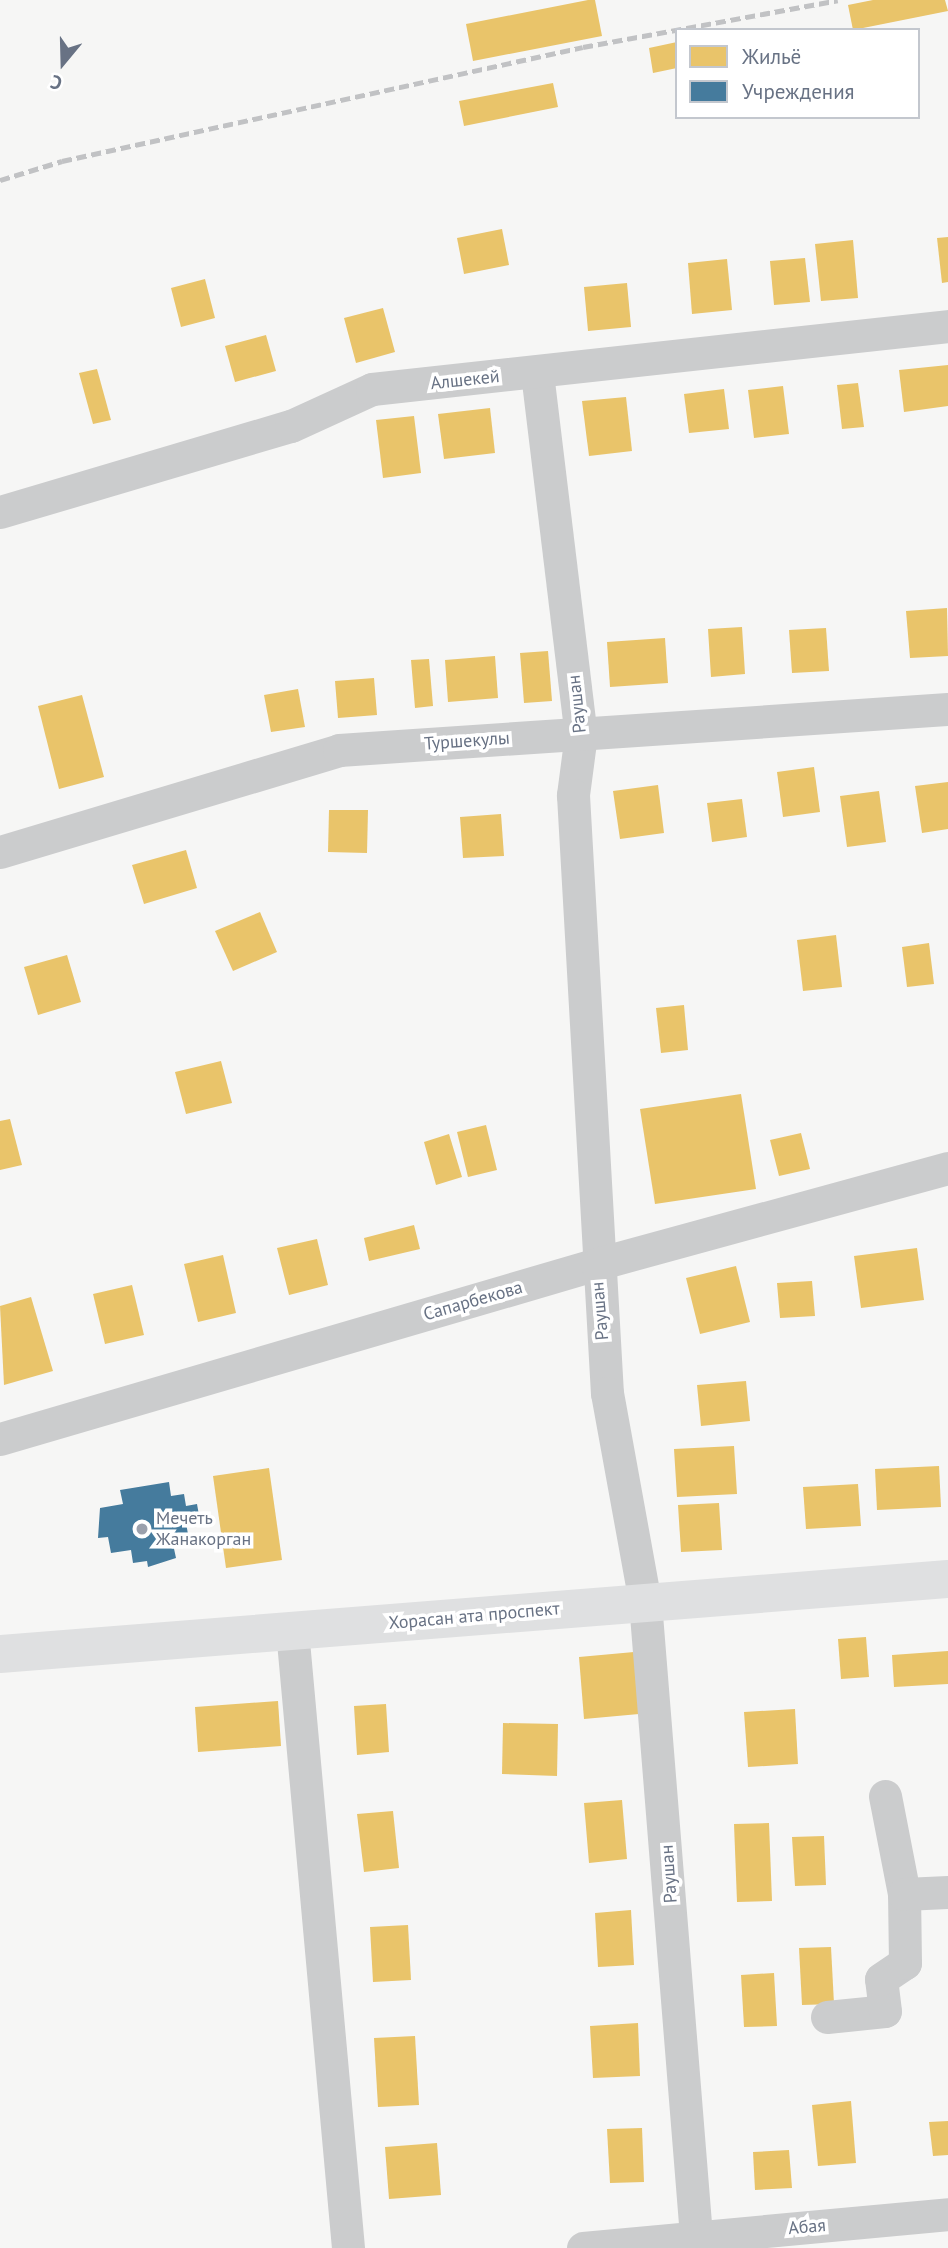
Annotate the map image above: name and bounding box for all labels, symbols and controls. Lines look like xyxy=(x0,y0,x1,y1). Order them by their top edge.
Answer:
north arrow xyxy=(28,28,98,98)
legend xyxy=(675,28,920,119)
text: Жильё xyxy=(742,43,801,70)
text: С xyxy=(47,70,65,96)
text: Учреждения xyxy=(742,78,855,105)
street label: Алшекей xyxy=(429,366,501,394)
street label: Раушан xyxy=(563,674,591,734)
street label: Туршекулы xyxy=(423,727,511,755)
street label: Сапарбекова xyxy=(421,1277,525,1325)
street label: Раушан xyxy=(587,1281,613,1341)
place label: Мечеть Жанакорган xyxy=(156,1508,251,1550)
marker: Мечеть Жанакорган xyxy=(134,1521,150,1537)
street label: Хорасан ата проспект xyxy=(388,1598,560,1634)
street label: Раушан xyxy=(656,1844,682,1904)
street label: Абая xyxy=(787,2215,827,2239)

